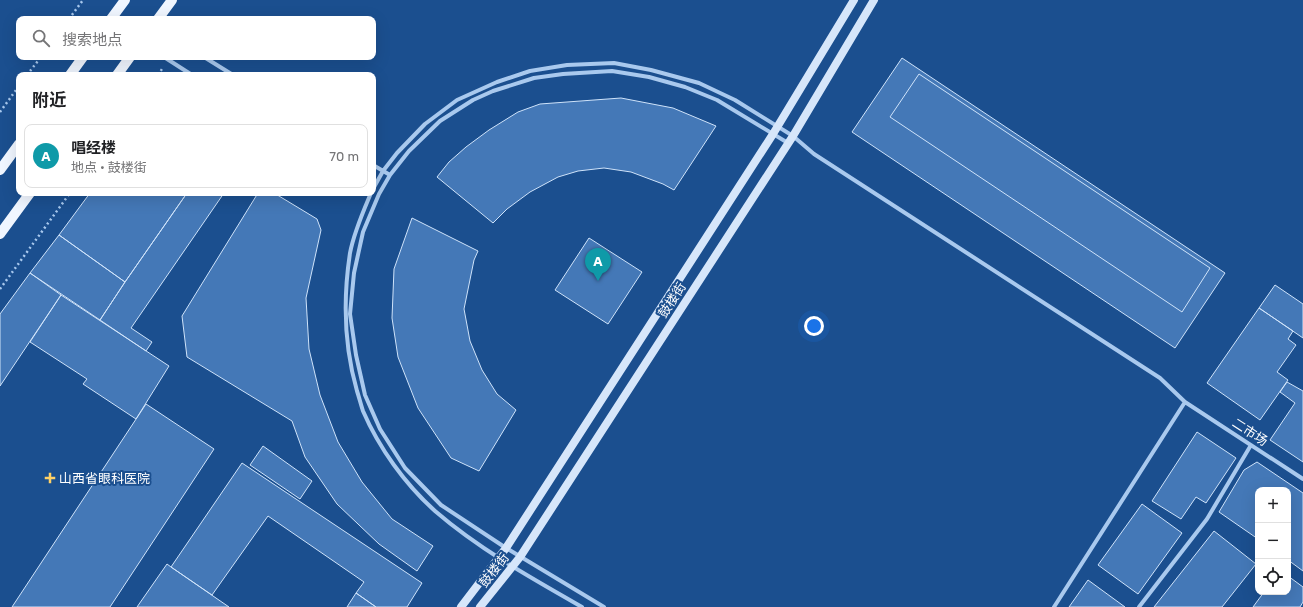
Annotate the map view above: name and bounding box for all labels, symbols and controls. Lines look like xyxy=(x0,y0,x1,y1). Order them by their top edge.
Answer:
search box xyxy=(16,16,376,60)
icon: search xyxy=(30,27,52,49)
text: 搜索地点 xyxy=(62,31,122,49)
text: 附近 xyxy=(32,90,66,110)
text: 唱经楼 xyxy=(71,139,116,157)
text: A xyxy=(41,149,51,164)
text: 70 m xyxy=(329,149,359,164)
text: 地点 · 鼓楼街 xyxy=(71,160,147,175)
pin: A xyxy=(585,248,611,281)
street label: 鼓楼街 xyxy=(655,280,689,320)
your location xyxy=(804,316,824,336)
street label: 二市场 xyxy=(1230,415,1270,449)
place label: 山西省眼科医院 xyxy=(59,471,150,486)
marker: 山西省眼科医院 xyxy=(44,472,56,484)
map controls xyxy=(1255,487,1291,595)
button: + xyxy=(1255,487,1291,523)
button: − xyxy=(1255,523,1291,559)
street label: 鼓楼街 xyxy=(476,550,512,590)
button: locate xyxy=(1255,559,1291,595)

